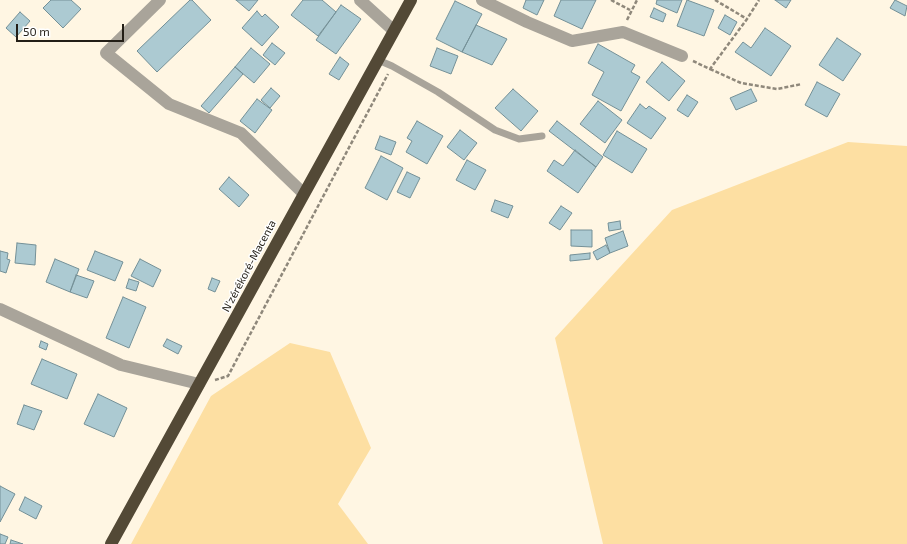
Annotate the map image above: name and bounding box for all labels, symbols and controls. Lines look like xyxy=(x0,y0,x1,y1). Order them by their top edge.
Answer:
scale bar xyxy=(18,16,126,42)
text: 50 m xyxy=(23,24,50,38)
street label: N'zérékoré-Macenta xyxy=(219,218,279,314)

